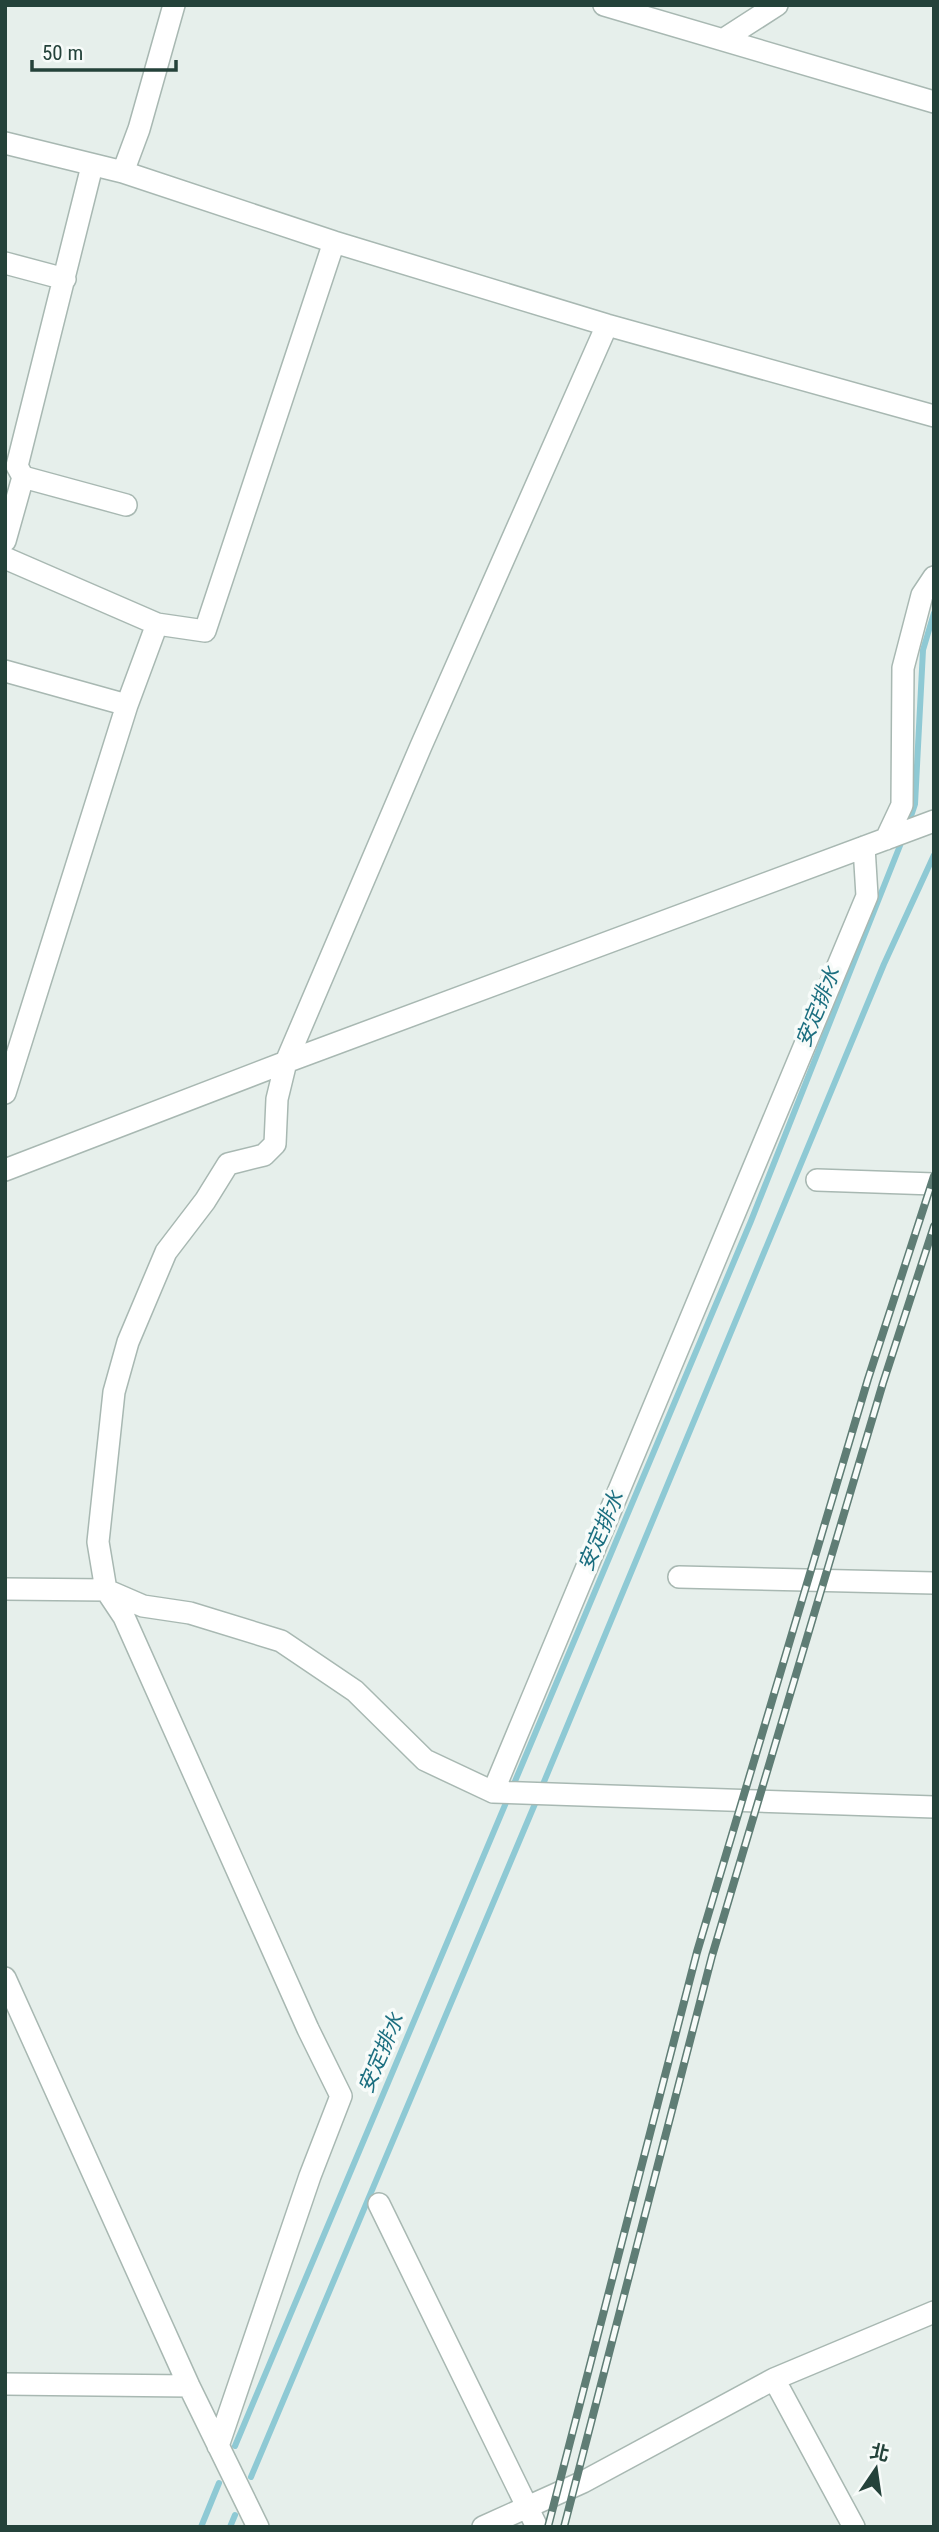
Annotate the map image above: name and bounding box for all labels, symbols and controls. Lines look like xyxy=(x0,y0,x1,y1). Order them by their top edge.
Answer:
scale bar xyxy=(32,28,175,72)
text: 50 m xyxy=(42,41,83,65)
water label: 安定排水 xyxy=(791,963,845,1050)
water label: 安定排水 xyxy=(574,1487,629,1574)
water label: 安定排水 xyxy=(354,2009,409,2096)
north arrow xyxy=(841,2434,911,2504)
text: 北 xyxy=(868,2440,892,2466)

